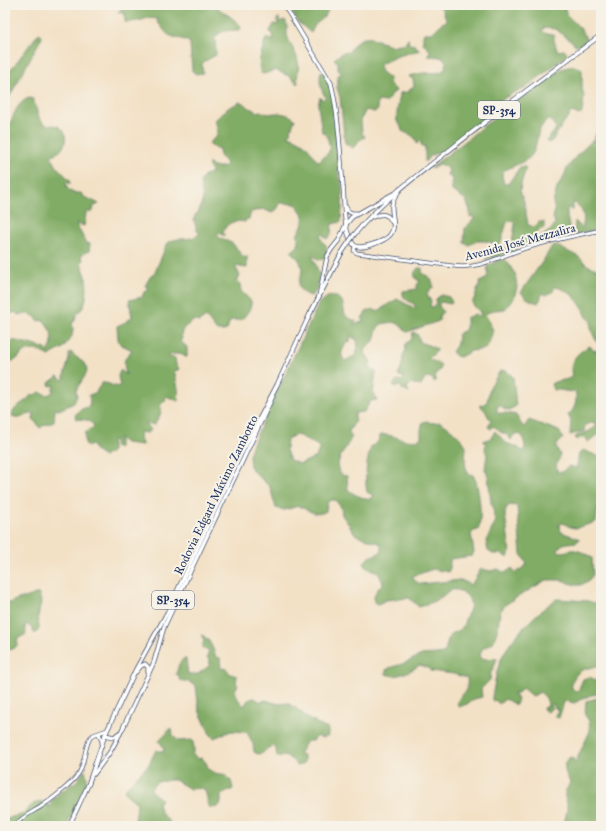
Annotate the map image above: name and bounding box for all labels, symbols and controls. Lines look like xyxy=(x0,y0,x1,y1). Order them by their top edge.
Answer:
road number: SP-354 xyxy=(478,101,520,119)
street label: Avenida José Mezzalira xyxy=(462,220,578,265)
street label: Rodovia Edgard Máximo Zambotto xyxy=(171,413,262,577)
road number: SP-354 xyxy=(152,591,194,609)

